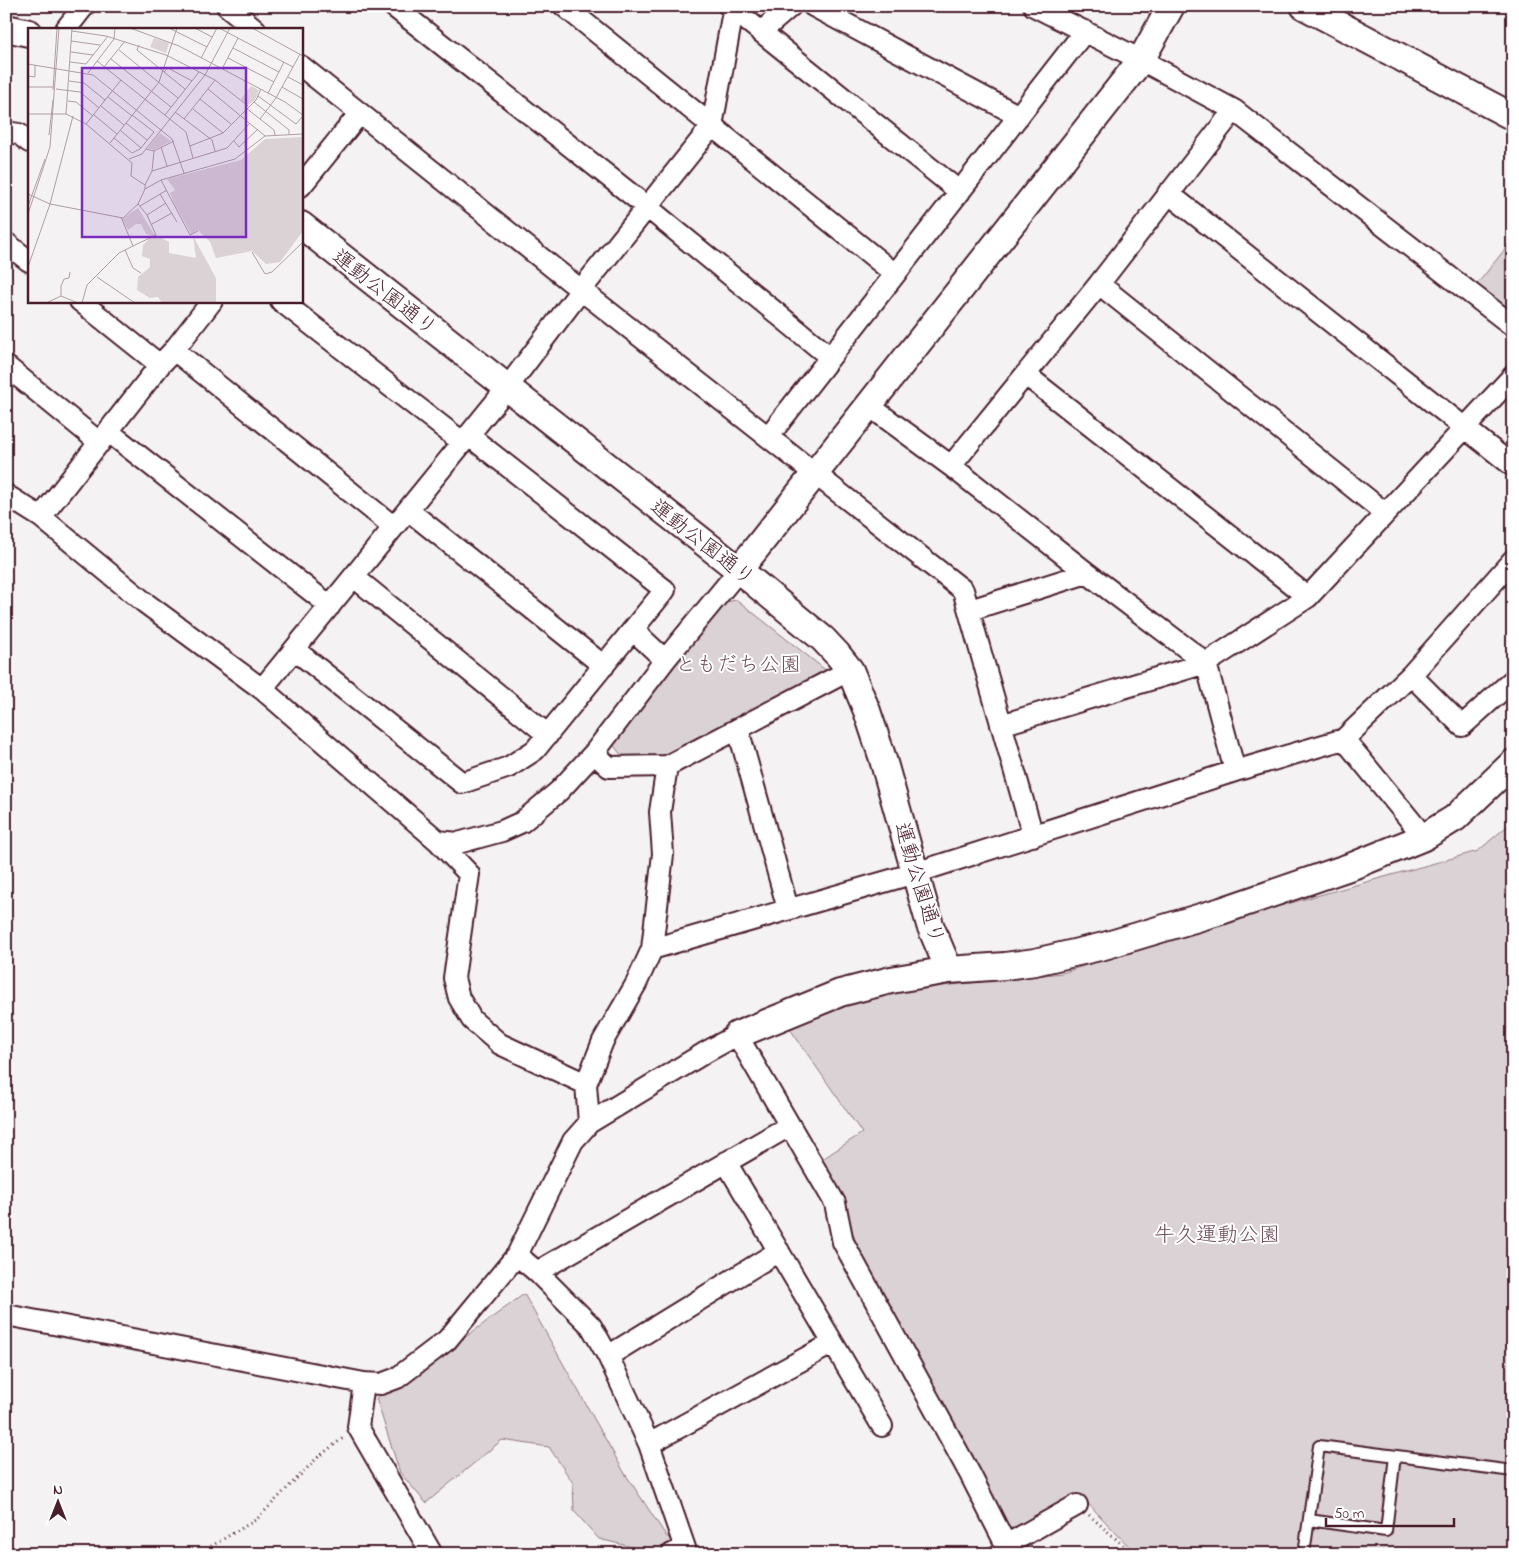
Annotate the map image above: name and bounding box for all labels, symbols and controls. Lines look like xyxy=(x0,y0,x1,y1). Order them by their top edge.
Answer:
inset map xyxy=(28,28,302,302)
street label: 運動公園通り xyxy=(325,243,443,344)
street label: 運動公園通り xyxy=(643,493,761,594)
park label: ともだち公園 xyxy=(675,651,801,681)
street label: 運動公園通り xyxy=(885,819,951,948)
park label: 牛久運動公園 xyxy=(1154,1221,1280,1251)
north arrow xyxy=(32,1478,82,1528)
text: N xyxy=(53,1480,63,1501)
scale bar xyxy=(1326,1495,1454,1527)
text: 50 m xyxy=(1334,1503,1365,1525)

